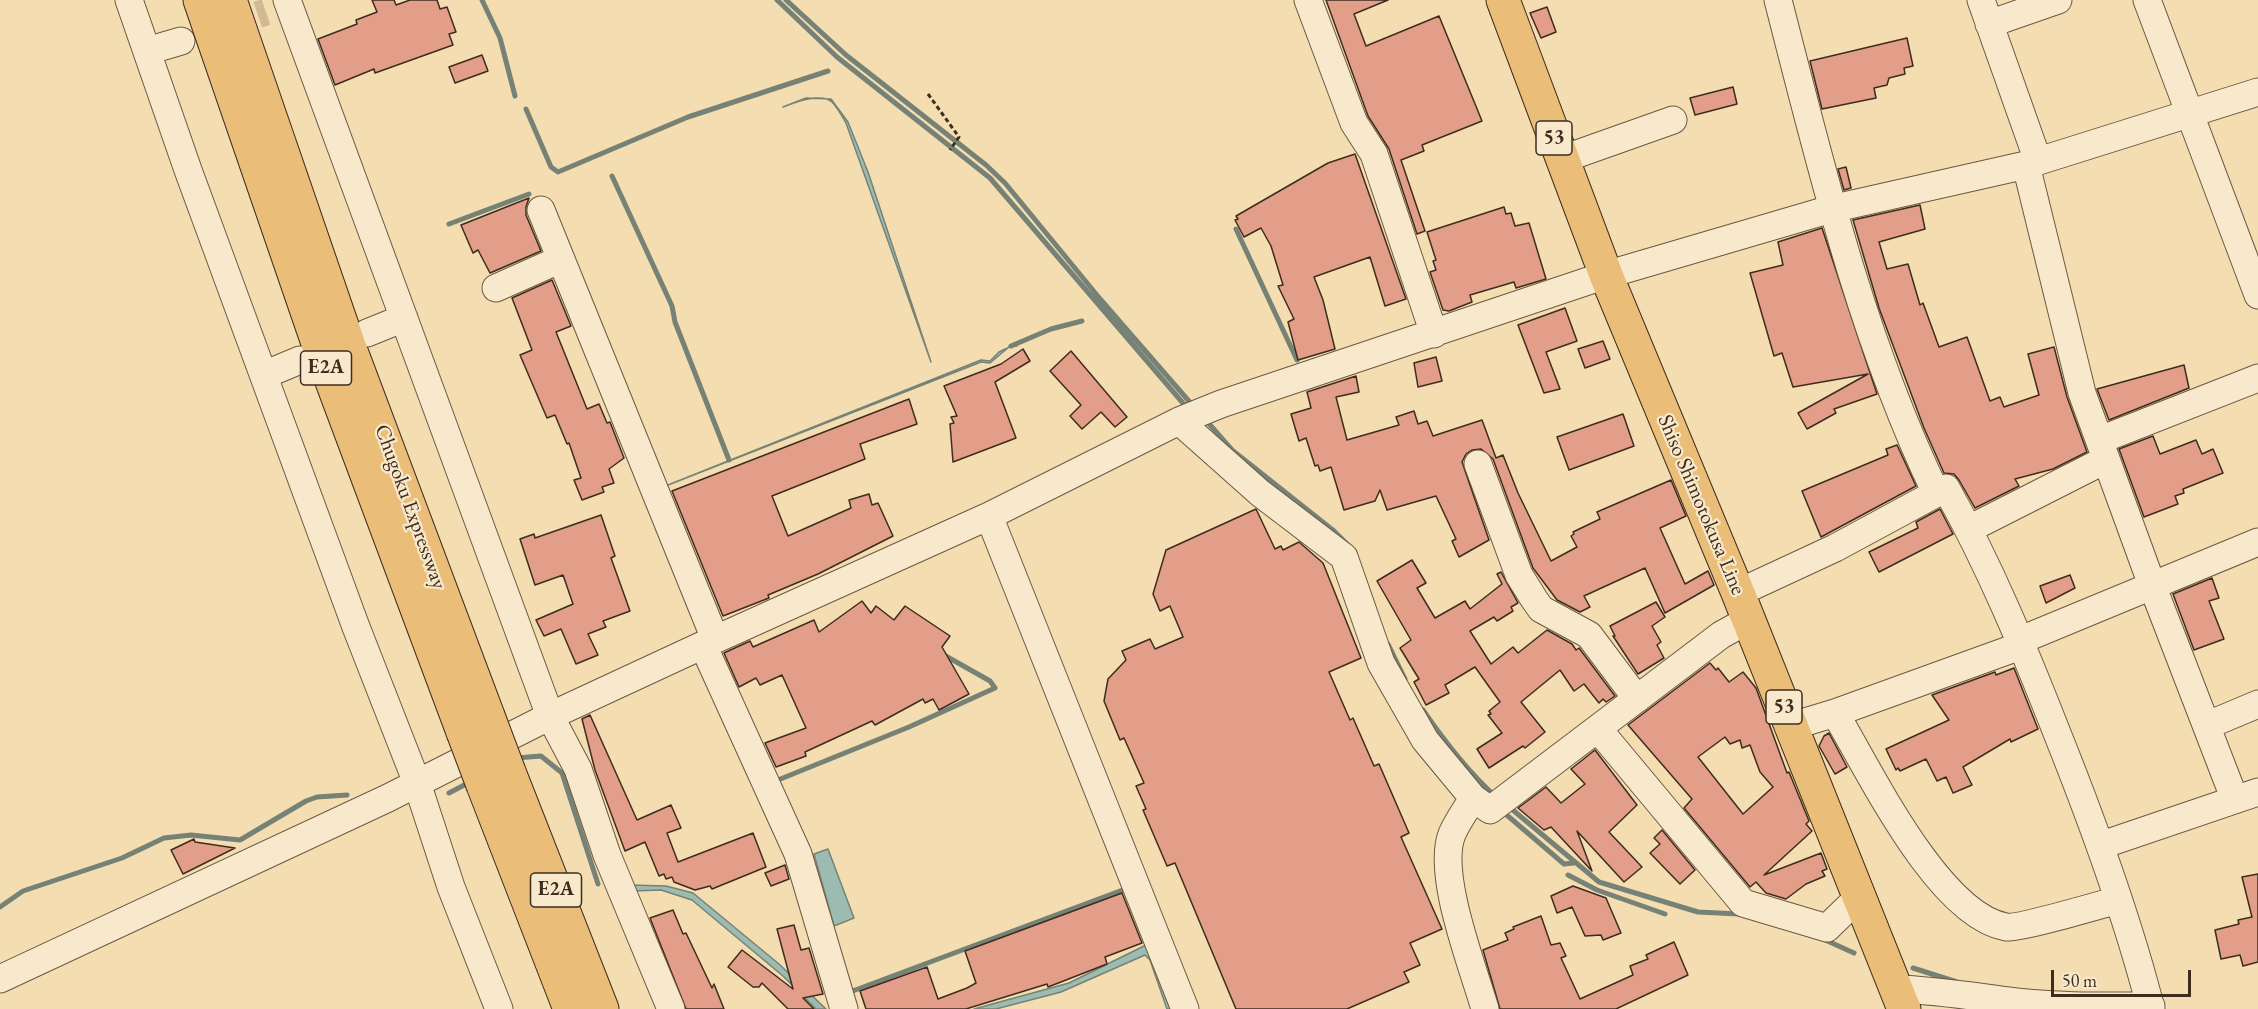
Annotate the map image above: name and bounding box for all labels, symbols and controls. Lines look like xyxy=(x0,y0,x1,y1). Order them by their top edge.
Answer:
road number: 53 xyxy=(1536,121,1572,155)
road number: E2A xyxy=(300,351,352,385)
street label: Shiso Shimotokusa Line xyxy=(1652,411,1750,599)
street label: Chugoku Expressway xyxy=(369,421,451,593)
road number: 53 xyxy=(1766,690,1802,724)
road number: E2A xyxy=(530,873,582,907)
scale bar xyxy=(2054,958,2194,996)
text: 50 m xyxy=(2062,969,2097,992)

